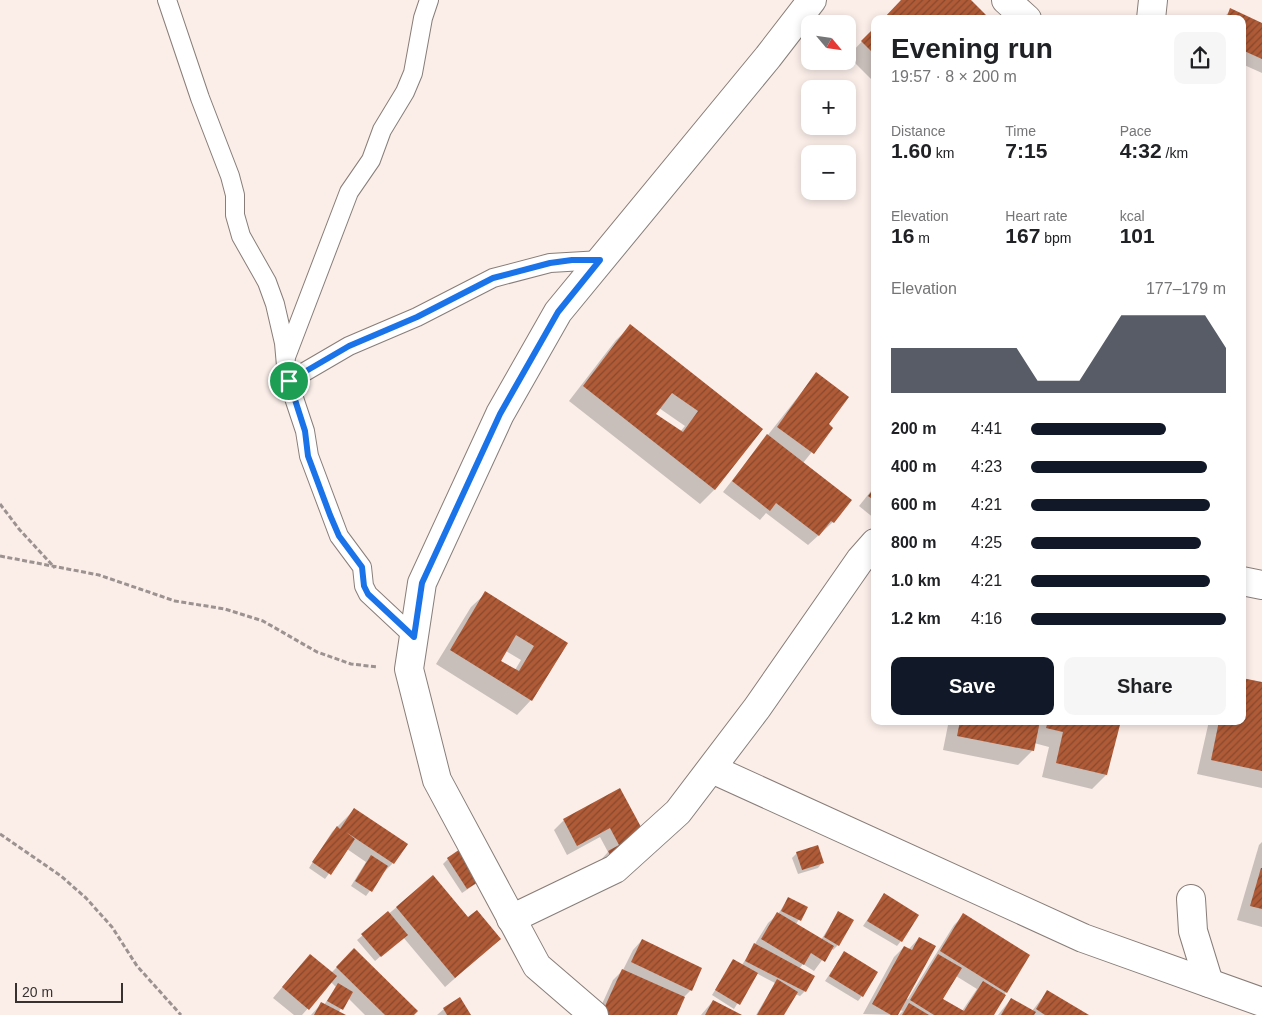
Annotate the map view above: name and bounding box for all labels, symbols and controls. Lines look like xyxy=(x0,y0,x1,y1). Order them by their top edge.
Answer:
north arrow xyxy=(801,15,856,70)
map controls xyxy=(801,15,856,200)
button: share xyxy=(1174,32,1226,84)
text: Evening run xyxy=(891,33,1053,64)
text: 19:57 · 8 × 200 m xyxy=(891,68,1017,85)
button: + xyxy=(801,80,856,135)
text: Distance xyxy=(891,123,945,139)
text: Time xyxy=(1005,123,1036,139)
text: Pace xyxy=(1120,123,1152,139)
text: 1.60 xyxy=(891,139,932,162)
text: 7:15 xyxy=(1005,139,1047,162)
text: 4:32 xyxy=(1120,139,1162,162)
button: − xyxy=(801,145,856,200)
text: km xyxy=(932,145,954,161)
text: /km xyxy=(1162,145,1188,161)
text: Elevation xyxy=(891,208,949,224)
text: Heart rate xyxy=(1005,208,1068,224)
text: kcal xyxy=(1120,208,1145,224)
text: 16 xyxy=(891,224,914,247)
text: 167 xyxy=(1005,224,1040,247)
text: 101 xyxy=(1120,224,1155,247)
text: m xyxy=(914,230,930,246)
text: bpm xyxy=(1040,230,1072,246)
text: Elevation xyxy=(891,280,957,297)
text: 177–179 m xyxy=(1146,280,1226,297)
pin xyxy=(268,360,310,402)
icon: arrive xyxy=(275,367,303,395)
text: 200 m xyxy=(891,420,936,437)
text: 4:41 xyxy=(971,420,1002,437)
text: 400 m xyxy=(891,458,936,475)
text: 4:23 xyxy=(971,458,1002,475)
text: 600 m xyxy=(891,496,936,513)
text: 4:21 xyxy=(971,496,1002,513)
text: 800 m xyxy=(891,534,936,551)
text: 4:25 xyxy=(971,534,1002,551)
text: 1.0 km xyxy=(891,572,941,589)
text: 4:21 xyxy=(971,572,1002,589)
text: 1.2 km xyxy=(891,610,941,627)
text: 4:16 xyxy=(971,610,1002,627)
button: Save xyxy=(891,657,1054,715)
button: Share xyxy=(1064,657,1226,715)
scale bar xyxy=(15,980,122,1003)
text: 20 m xyxy=(22,984,53,1000)

